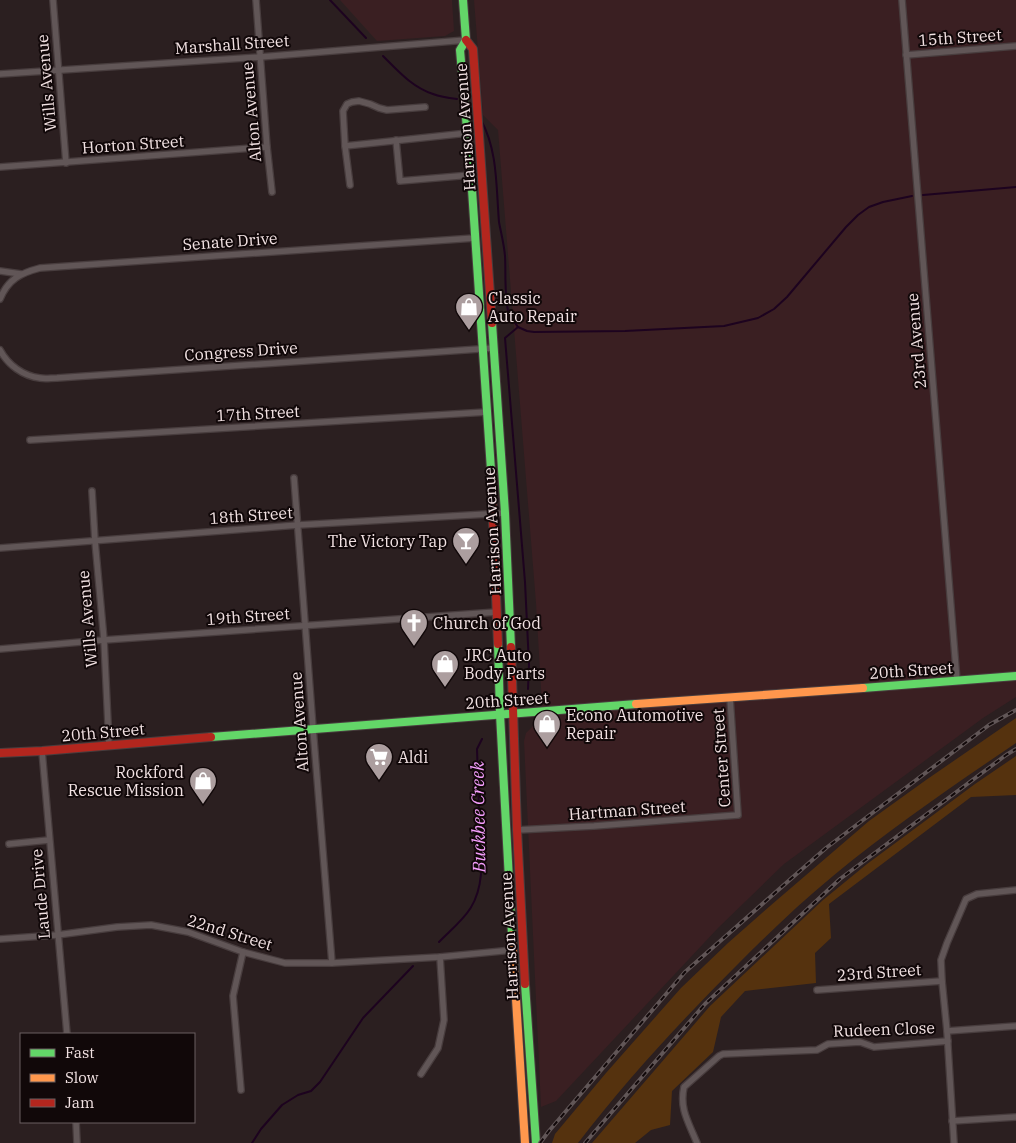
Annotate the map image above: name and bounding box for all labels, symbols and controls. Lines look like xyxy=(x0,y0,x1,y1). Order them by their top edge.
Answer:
street label: 15th Street xyxy=(918,24,1003,50)
street label: Marshall Street xyxy=(174,30,290,58)
street label: Wills Avenue xyxy=(32,33,60,133)
street label: Alton Avenue xyxy=(237,61,265,163)
street label: Harrison Avenue xyxy=(451,63,479,191)
street label: Horton Street xyxy=(81,130,185,158)
street label: Senate Drive xyxy=(182,228,278,254)
place label: Classic Auto Repair xyxy=(488,288,577,326)
shop icon: Classic Auto Repair xyxy=(454,292,484,331)
street label: 23rd Avenue xyxy=(902,292,930,390)
street label: Congress Drive xyxy=(184,337,298,365)
street label: 17th Street xyxy=(216,401,301,425)
street label: Harrison Avenue xyxy=(479,467,505,595)
street label: 18th Street xyxy=(209,502,294,528)
bar icon: The Victory Tap xyxy=(451,526,481,565)
place label: The Victory Tap xyxy=(328,531,447,551)
street label: Wills Avenue xyxy=(73,569,101,669)
street label: 19th Street xyxy=(206,603,291,629)
church icon: Church of God xyxy=(399,608,429,647)
place label: Church of God xyxy=(433,613,541,633)
place label: JRC Auto Body Parts xyxy=(464,645,545,683)
shop icon: JRC Auto Body Parts xyxy=(430,649,460,688)
street label: 20th Street xyxy=(869,657,954,683)
street label: Alton Avenue xyxy=(286,671,312,773)
street label: 20th Street xyxy=(465,687,550,713)
place label: Econo Automotive Repair xyxy=(566,705,703,743)
street label: Center Street xyxy=(708,708,734,808)
shop icon: Econo Automotive Repair xyxy=(532,709,562,748)
street label: 20th Street xyxy=(61,718,146,746)
supermarket icon: Aldi xyxy=(364,742,394,781)
place label: Aldi xyxy=(398,747,428,767)
water label: Buckbee Creek xyxy=(466,761,490,874)
place label: Rockford Rescue Mission xyxy=(68,762,184,800)
shop icon: Rockford Rescue Mission xyxy=(188,766,218,805)
street label: Hartman Street xyxy=(568,796,686,824)
street label: Laude Drive xyxy=(26,848,54,940)
street label: Harrison Avenue xyxy=(496,872,522,1000)
street label: 22nd Street xyxy=(185,910,275,955)
street label: 23rd Street xyxy=(836,959,922,985)
street label: Rudeen Close xyxy=(833,1017,935,1041)
legend xyxy=(20,1033,195,1123)
text: Fast xyxy=(65,1043,95,1062)
text: Slow xyxy=(65,1068,99,1087)
text: Jam xyxy=(65,1093,94,1112)

